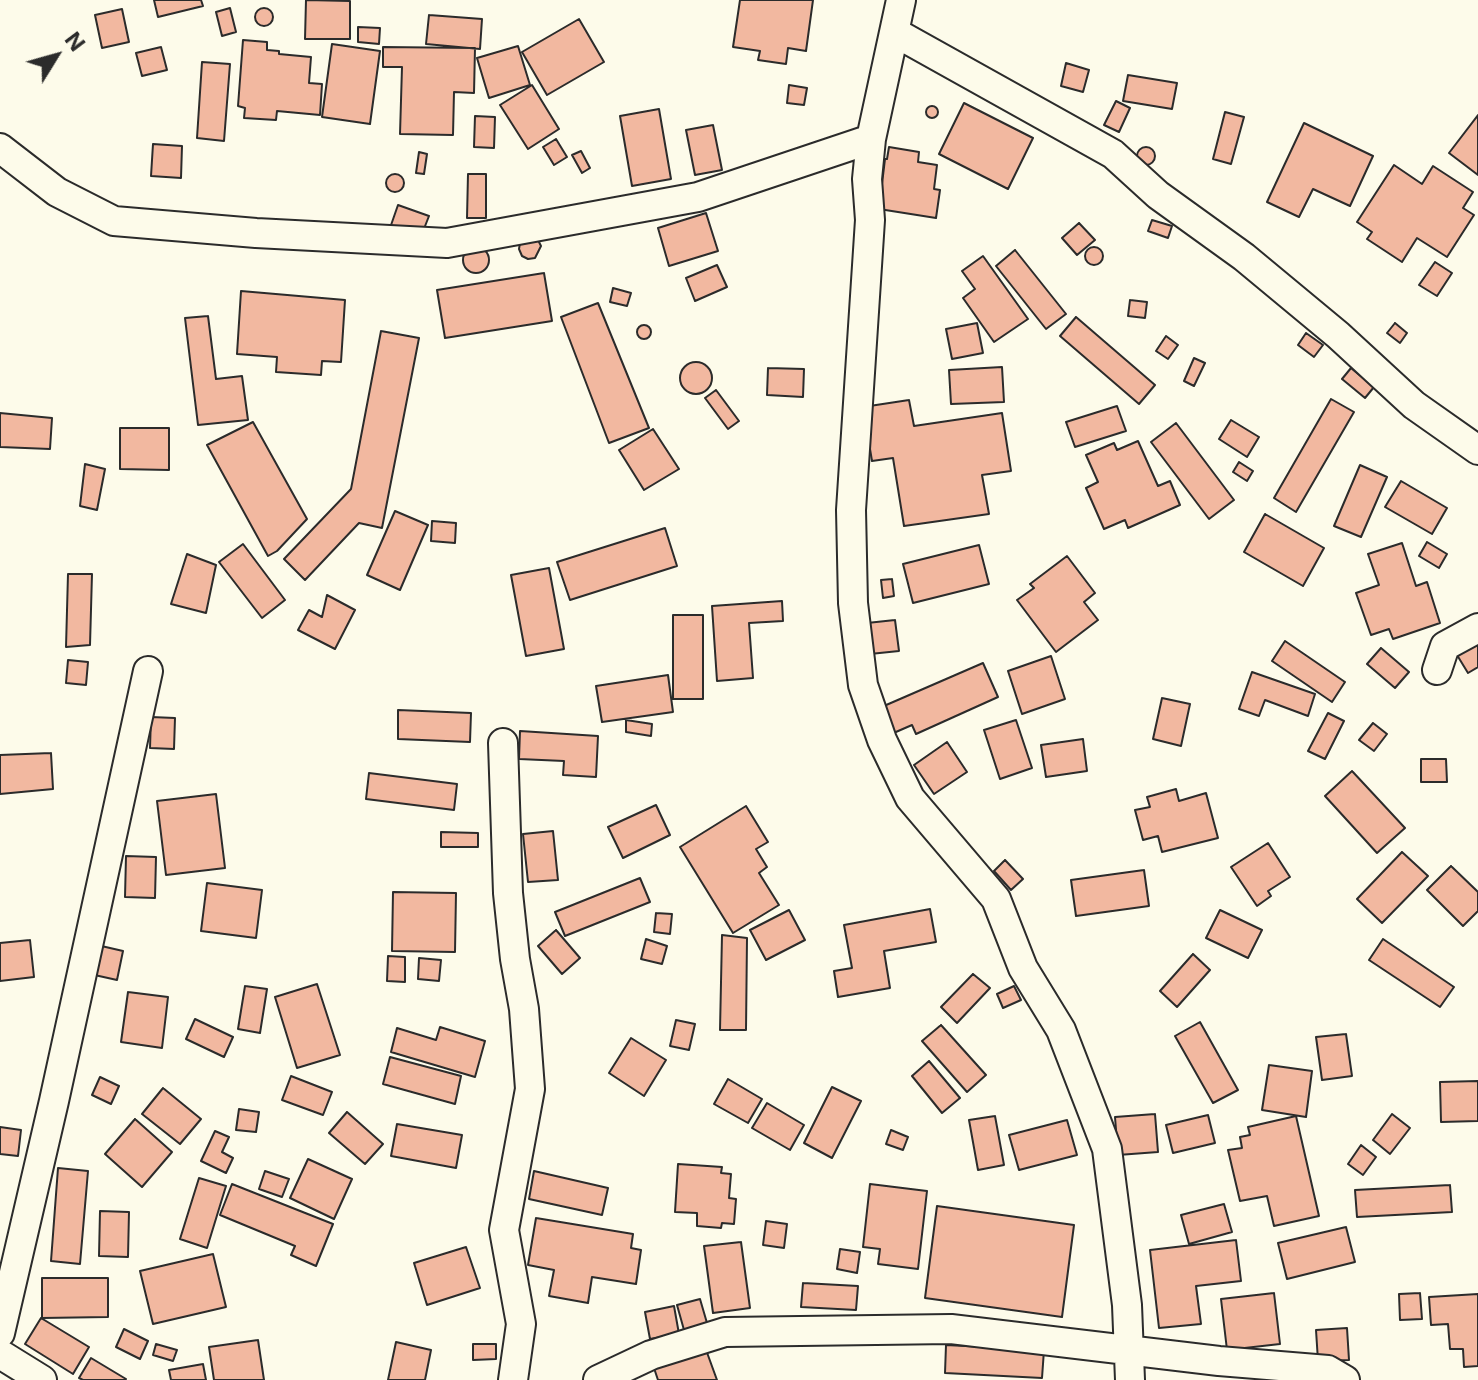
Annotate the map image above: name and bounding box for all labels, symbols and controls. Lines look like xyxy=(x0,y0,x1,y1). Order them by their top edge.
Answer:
north arrow xyxy=(16,16,96,96)
text: N xyxy=(60,27,91,56)

